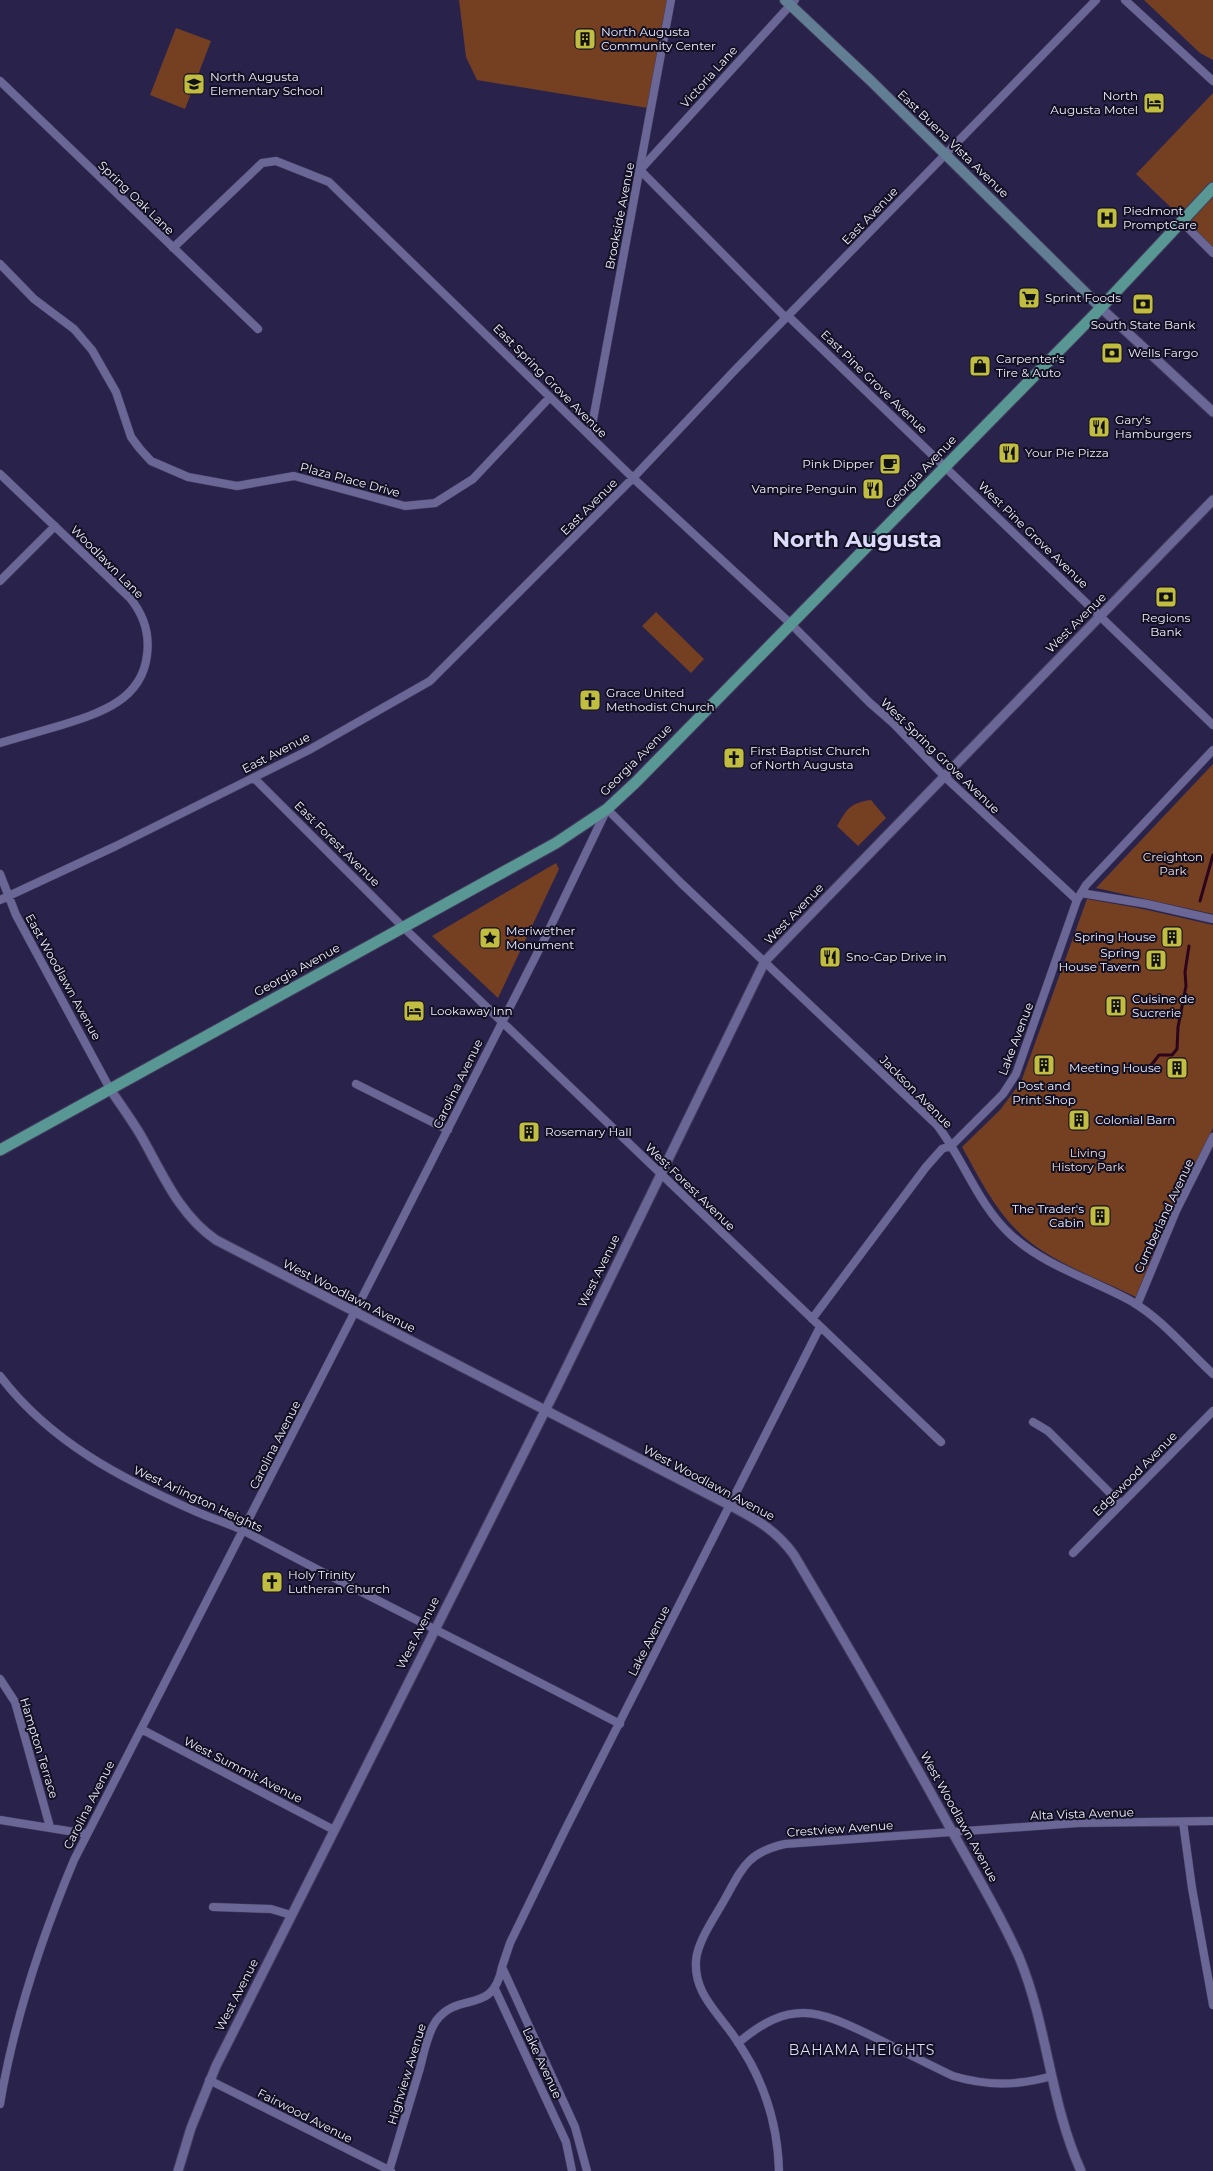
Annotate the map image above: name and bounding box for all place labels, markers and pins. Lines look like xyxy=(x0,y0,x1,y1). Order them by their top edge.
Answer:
place label: North Augusta Community Center xyxy=(601,24,716,53)
building icon: North Augusta Community Center xyxy=(573,27,597,51)
place label: North Augusta Elementary School xyxy=(210,69,323,98)
school or university icon: North Augusta Elementary School xyxy=(182,72,206,96)
place label: North Augusta Motel xyxy=(1050,88,1138,117)
hotel icon: North Augusta Motel xyxy=(1142,91,1166,115)
place label: Piedmont PromptCare xyxy=(1123,203,1197,232)
hospital icon: Piedmont PromptCare xyxy=(1095,206,1119,230)
supermarket icon: Sprint Foods xyxy=(1017,286,1041,310)
place label: Sprint Foods xyxy=(1045,290,1121,305)
bank icon: South State Bank xyxy=(1131,292,1155,316)
place label: South State Bank xyxy=(1091,317,1196,332)
bank icon: Wells Fargo xyxy=(1100,341,1124,365)
place label: Wells Fargo xyxy=(1128,345,1198,360)
place label: Carpenter's Tire & Auto xyxy=(996,351,1065,380)
shop icon: Carpenter's Tire & Auto xyxy=(968,354,992,378)
place label: Gary's Hamburgers xyxy=(1115,412,1192,441)
restaurant icon: Gary's Hamburgers xyxy=(1087,415,1111,439)
restaurant icon: Your Pie Pizza xyxy=(997,441,1021,465)
place label: Your Pie Pizza xyxy=(1025,445,1109,460)
cafe icon: Pink Dipper xyxy=(878,452,902,476)
place label: Pink Dipper xyxy=(802,456,874,471)
restaurant icon: Vampire Penguin xyxy=(861,477,885,501)
place label: Vampire Penguin xyxy=(752,481,857,496)
bank icon: Regions Bank xyxy=(1154,585,1178,609)
place label: Regions Bank xyxy=(1142,610,1191,639)
place label: Grace United Methodist Church xyxy=(606,685,715,714)
church icon: Grace United Methodist Church xyxy=(578,688,602,712)
place label: First Baptist Church of North Augusta xyxy=(750,743,870,772)
church icon: First Baptist Church of North Augusta xyxy=(722,746,746,770)
place label: Meriwether Monument xyxy=(506,923,576,952)
building icon: Spring House xyxy=(1160,925,1184,949)
place icon: Meriwether Monument xyxy=(478,926,502,950)
place label: Spring House xyxy=(1075,929,1156,944)
restaurant icon: Sno-Cap Drive in xyxy=(818,945,842,969)
place label: Spring House Tavern xyxy=(1059,945,1140,974)
building icon: Spring House Tavern xyxy=(1144,948,1168,972)
place label: Sno-Cap Drive in xyxy=(846,949,947,964)
place label: Cuisine de Sucrerie xyxy=(1132,991,1195,1020)
building icon: Cuisine de Sucrerie xyxy=(1104,994,1128,1018)
hotel icon: Lookaway Inn xyxy=(402,999,426,1023)
place label: Lookaway Inn xyxy=(430,1003,513,1018)
building icon: Post and Print Shop xyxy=(1032,1053,1056,1077)
building icon: Meeting House xyxy=(1165,1056,1189,1080)
place label: Meeting House xyxy=(1069,1060,1161,1075)
place label: Post and Print Shop xyxy=(1012,1078,1076,1107)
building icon: Colonial Barn xyxy=(1067,1108,1091,1132)
place label: Colonial Barn xyxy=(1095,1112,1175,1127)
building icon: Rosemary Hall xyxy=(517,1120,541,1144)
place label: Rosemary Hall xyxy=(545,1124,632,1139)
place label: The Trader's Cabin xyxy=(1012,1201,1084,1230)
building icon: The Trader's Cabin xyxy=(1088,1204,1112,1228)
place label: Holy Trinity Lutheran Church xyxy=(288,1567,390,1596)
church icon: Holy Trinity Lutheran Church xyxy=(260,1570,284,1594)

